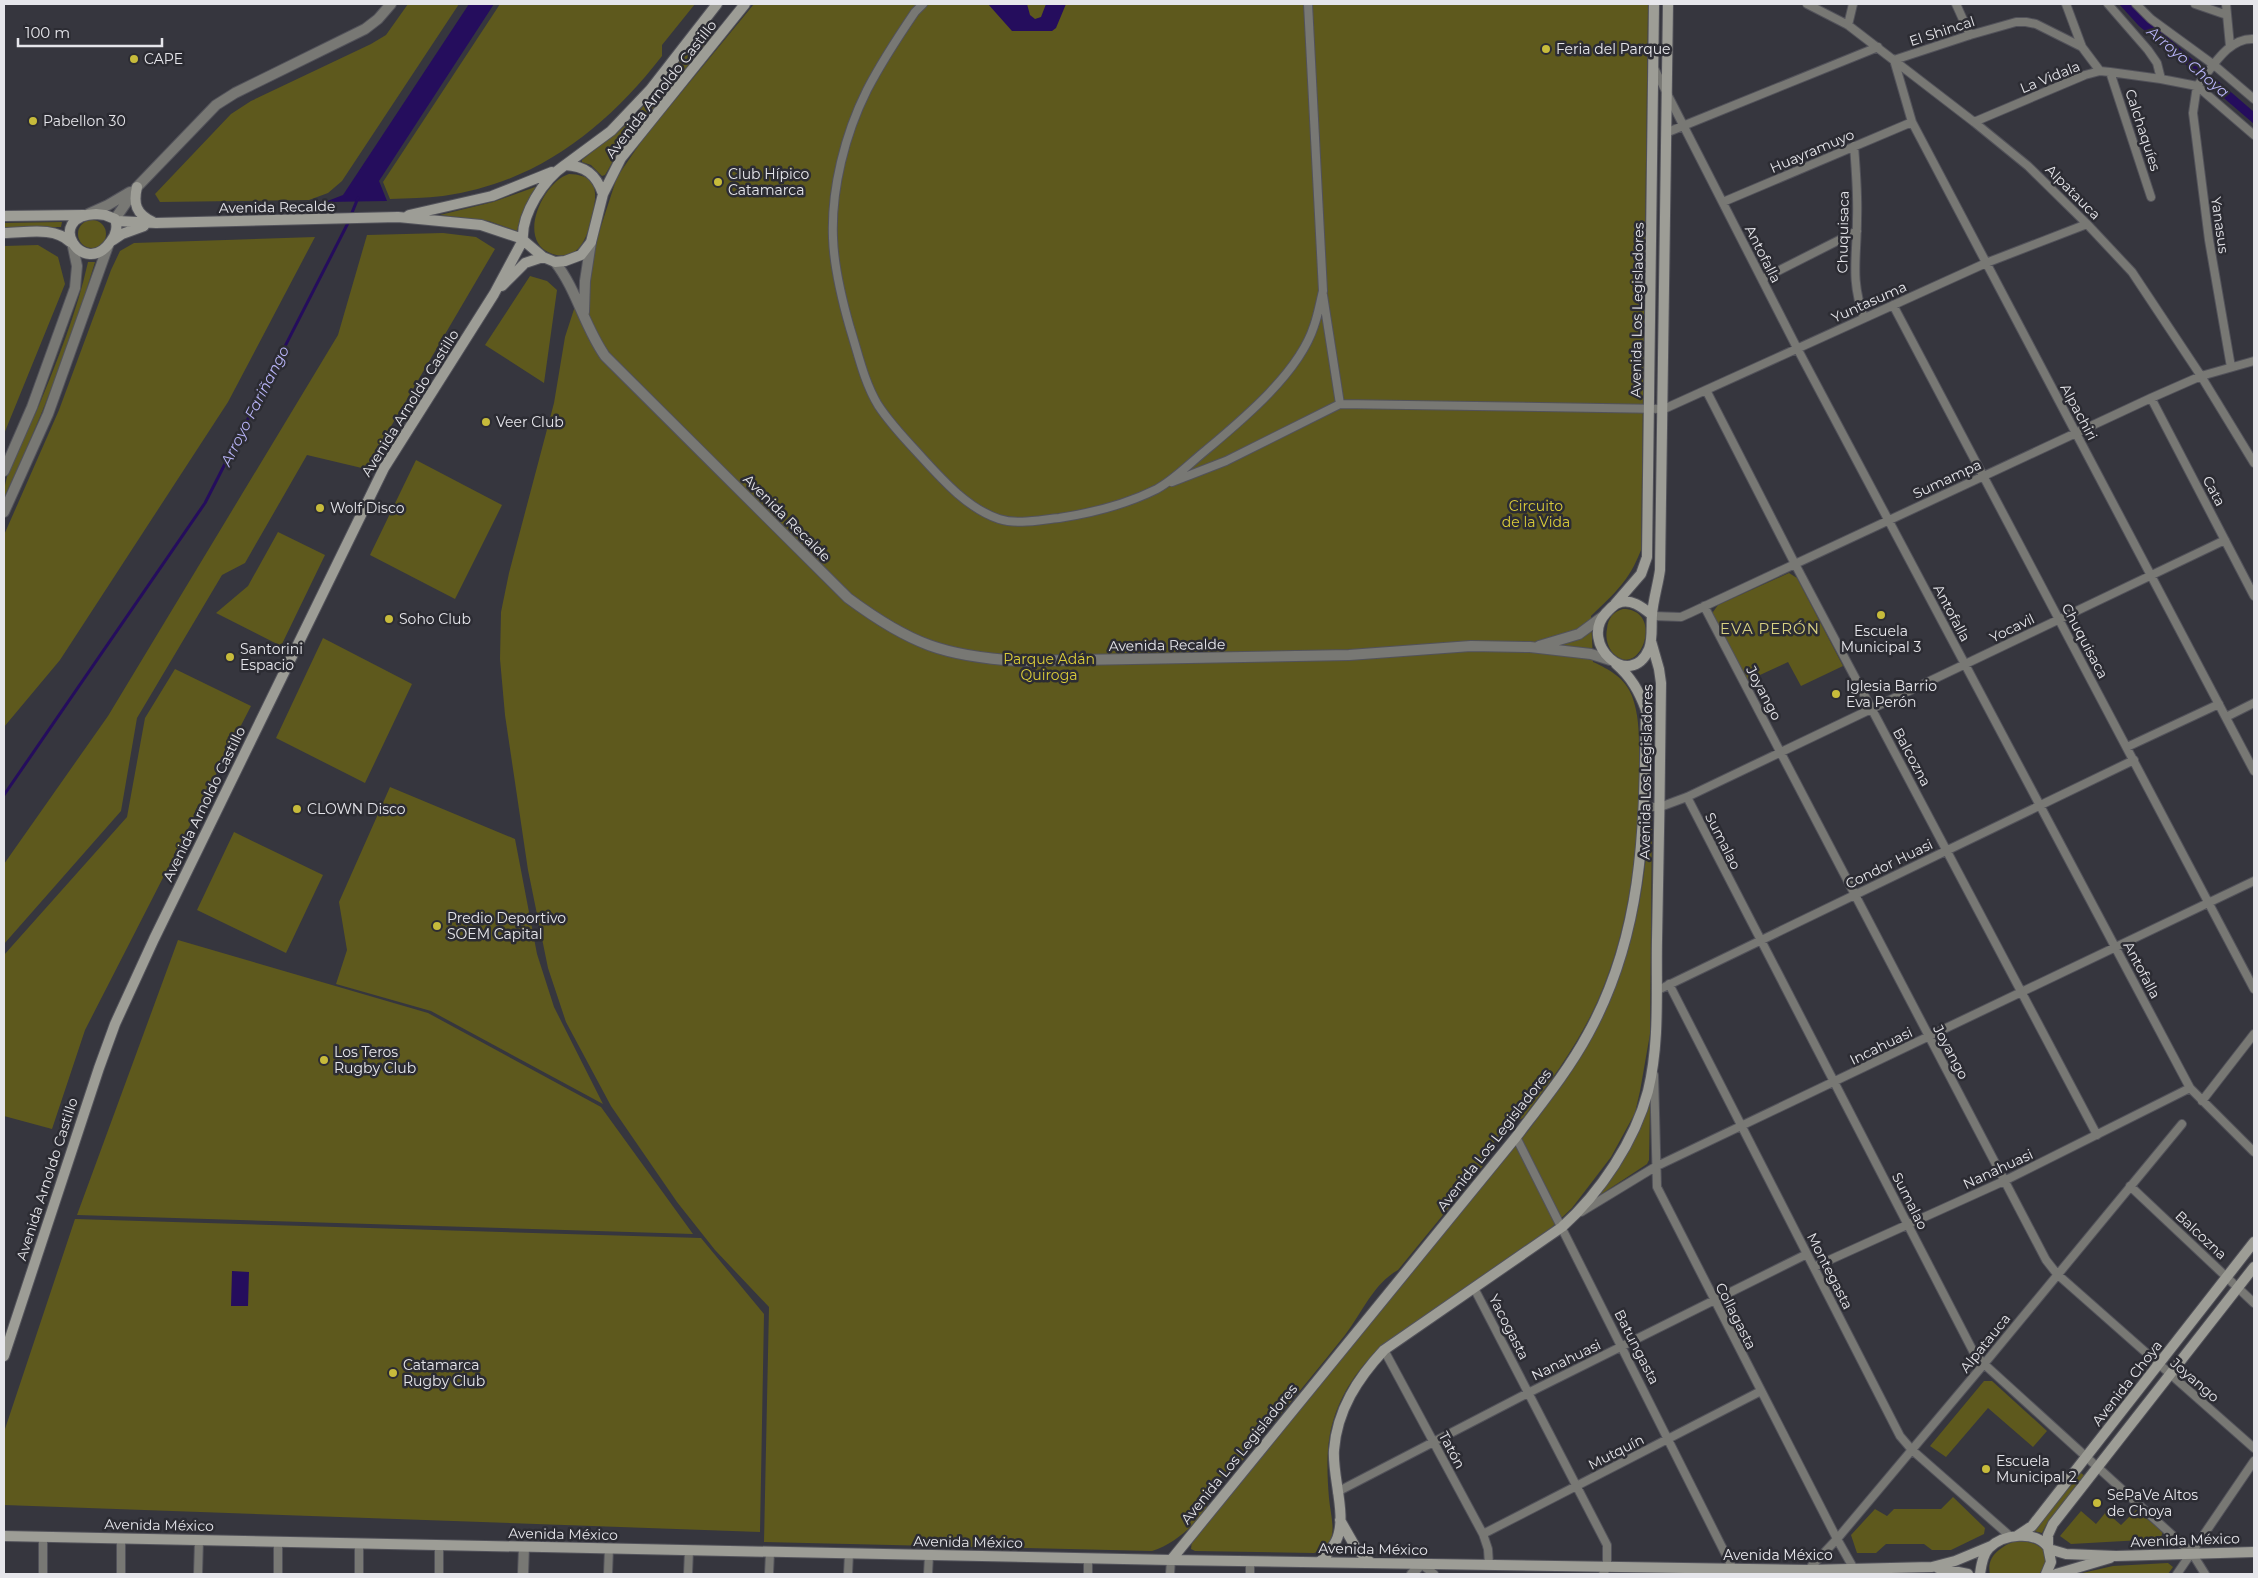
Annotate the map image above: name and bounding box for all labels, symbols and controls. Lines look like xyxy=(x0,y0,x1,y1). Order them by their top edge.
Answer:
street label: El Shincal xyxy=(1907,12,1977,50)
scale bar xyxy=(18,15,161,47)
street label: Avenida Arnoldo Castillo xyxy=(601,16,721,162)
water label: Arroyo Choya xyxy=(2143,21,2233,101)
text: 100 m xyxy=(25,23,70,42)
place label: Feria del Parque xyxy=(1556,40,1671,58)
marker: Feria del Parque xyxy=(1540,43,1552,55)
place label: CAPE xyxy=(144,50,183,68)
marker: CAPE xyxy=(128,53,140,65)
street label: La Vidala xyxy=(2017,57,2083,97)
street label: Calchaquíes xyxy=(2121,87,2165,174)
place label: Pabellon 30 xyxy=(43,112,126,130)
marker: Pabellon 30 xyxy=(27,115,39,127)
street label: Huayramuyo xyxy=(1767,125,1857,177)
street label: Alpatauca xyxy=(2042,161,2104,223)
place label: Club Hípico Catamarca xyxy=(728,165,809,199)
marker: Club Hípico Catamarca xyxy=(712,176,724,188)
street label: Chuquisaca xyxy=(1833,190,1853,274)
street label: Yanasus xyxy=(2207,196,2233,255)
street label: Avenida Recalde xyxy=(219,197,335,217)
street label: Avenida Los Legisladores xyxy=(1626,222,1648,398)
street label: Antofalla xyxy=(1741,222,1785,286)
street label: Yuntasuma xyxy=(1829,277,1909,327)
street label: Avenida Arnoldo Castillo xyxy=(357,326,463,480)
water label: Arroyo Fariñango xyxy=(216,342,293,470)
street label: Alpachiri xyxy=(2057,380,2101,444)
place label: Veer Club xyxy=(496,413,564,431)
marker: Veer Club xyxy=(480,416,492,428)
street label: Sumampa xyxy=(1910,455,1984,503)
street label: Avenida Recalde xyxy=(739,470,835,566)
street label: Cata xyxy=(2199,473,2229,509)
park label: Circuito de la Vida xyxy=(1502,497,1570,531)
place label: Wolf Disco xyxy=(330,499,405,517)
marker: Wolf Disco xyxy=(314,502,326,514)
street label: Antofalla xyxy=(1929,581,1975,645)
street label: Chuquisaca xyxy=(2058,600,2112,682)
marker: Escuela Municipal 3 xyxy=(1875,609,1887,621)
street label: Yocavil xyxy=(1987,609,2037,647)
place label: Soho Club xyxy=(399,610,471,628)
marker: Soho Club xyxy=(383,613,395,625)
district label: EVA PERÓN xyxy=(1720,619,1820,638)
place label: Escuela Municipal 3 xyxy=(1841,622,1921,656)
street label: Avenida Recalde xyxy=(1109,635,1225,655)
place label: Santorini Espacio xyxy=(240,640,303,674)
park label: Parque Adán Quiroga xyxy=(1003,650,1095,684)
marker: Santorini Espacio xyxy=(224,651,236,663)
street label: Joyango xyxy=(1742,662,1786,723)
place label: Iglesia Barrio Eva Perón xyxy=(1846,677,1937,711)
street label: Avenida Los Legisladores xyxy=(1635,684,1657,860)
marker: Iglesia Barrio Eva Perón xyxy=(1830,688,1842,700)
street label: Avenida Arnoldo Castillo xyxy=(159,723,250,884)
street label: Balcozna xyxy=(1889,725,1935,789)
place label: CLOWN Disco xyxy=(307,800,406,818)
marker: CLOWN Disco xyxy=(291,803,303,815)
street label: Sumalao xyxy=(1701,809,1745,873)
street label: Condor Huasi xyxy=(1842,835,1936,893)
place label: Predio Deportivo SOEM Capital xyxy=(447,909,566,943)
marker: Predio Deportivo SOEM Capital xyxy=(431,920,443,932)
street label: Antofalla xyxy=(2119,938,2165,1002)
street label: Joyango xyxy=(1929,1021,1973,1082)
street label: Incahuasi xyxy=(1847,1023,1915,1069)
place label: Los Teros Rugby Club xyxy=(334,1043,416,1077)
marker: Los Teros Rugby Club xyxy=(318,1054,330,1066)
street label: Avenida Los Legisladores xyxy=(1433,1065,1555,1215)
street label: Avenida Arnoldo Castillo xyxy=(12,1095,82,1263)
street label: Nanahuasi xyxy=(1960,1145,2036,1193)
street label: Sumalao xyxy=(1888,1169,1932,1233)
street label: Balcozna xyxy=(2172,1207,2230,1263)
street label: Montegasta xyxy=(1803,1230,1857,1312)
street label: Collagasta xyxy=(1712,1280,1760,1352)
street label: Yacogasta xyxy=(1485,1291,1533,1363)
street label: Batungasta xyxy=(1610,1307,1664,1387)
street label: Alpatauca xyxy=(1956,1310,2014,1376)
street label: Nanahuasi xyxy=(1528,1335,1604,1385)
street label: Avenida Choya xyxy=(2088,1337,2166,1429)
street label: Joyango xyxy=(2166,1353,2223,1406)
place label: Catamarca Rugby Club xyxy=(403,1356,485,1390)
marker: Catamarca Rugby Club xyxy=(387,1367,399,1379)
street label: Avenida Los Legisladores xyxy=(1177,1380,1301,1528)
street label: Tatón xyxy=(1435,1428,1469,1472)
street label: Mutquín xyxy=(1585,1430,1647,1474)
place label: Escuela Municipal 2 xyxy=(1996,1452,2077,1486)
marker: Escuela Municipal 2 xyxy=(1980,1463,1992,1475)
place label: SePaVe Altos de Choya xyxy=(2107,1486,2198,1520)
marker: SePaVe Altos de Choya xyxy=(2091,1497,2103,1509)
street label: Avenida México xyxy=(104,1515,214,1535)
street label: Avenida México xyxy=(508,1524,618,1544)
street label: Avenida México xyxy=(2130,1529,2240,1551)
street label: Avenida México xyxy=(913,1532,1023,1552)
street label: Avenida México xyxy=(1318,1539,1428,1559)
street label: Avenida México xyxy=(1723,1546,1833,1564)

